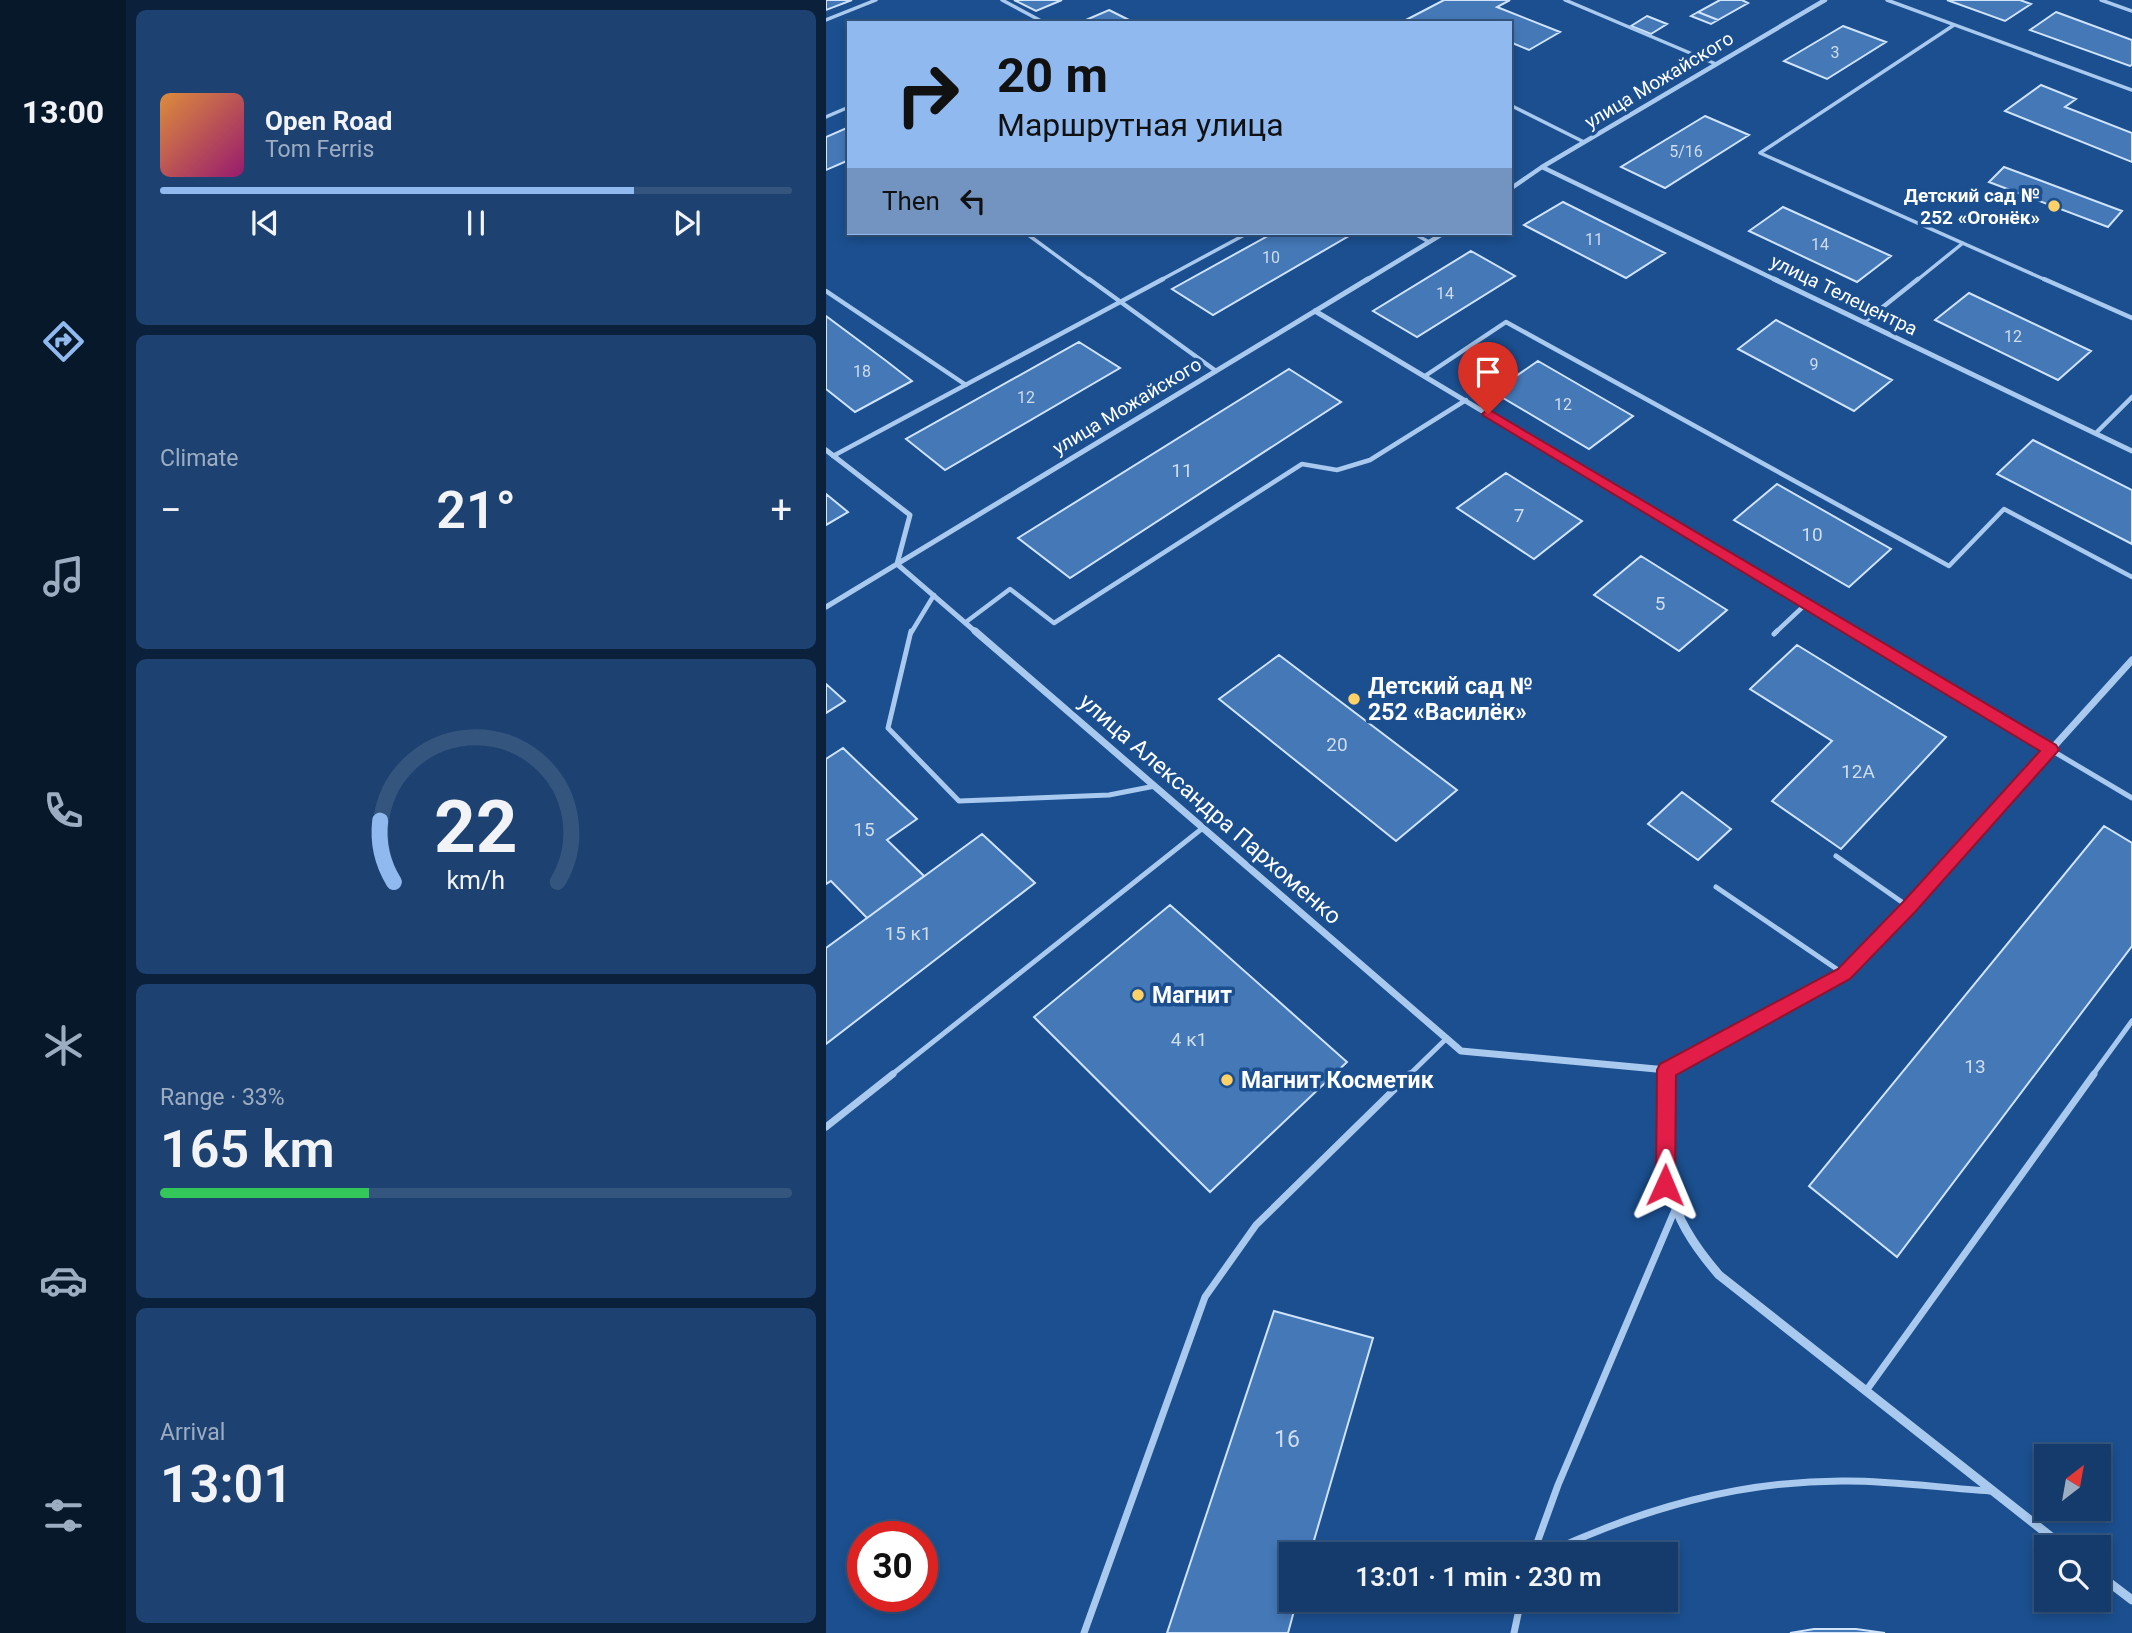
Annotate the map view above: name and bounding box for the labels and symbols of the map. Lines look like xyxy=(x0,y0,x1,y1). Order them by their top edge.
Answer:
street label: улица Можайского xyxy=(1580,27,1738,133)
house number: 3 xyxy=(1831,43,1840,62)
house number: 5/16 xyxy=(1669,142,1703,161)
place label: Детский сад № 252 «Огонёк» xyxy=(1904,184,2040,229)
marker: Детский сад № 252 «Огонёк» xyxy=(2046,198,2062,214)
house number: 11 xyxy=(1585,230,1603,249)
house number: 14 xyxy=(1811,235,1829,254)
house number: 10 xyxy=(1262,248,1280,267)
street label: улица Телецентра xyxy=(1767,249,1921,341)
house number: 14 xyxy=(1436,284,1454,303)
house number: 12 xyxy=(2004,327,2022,346)
pin xyxy=(1458,342,1518,414)
street label: улица Можайского xyxy=(1048,353,1206,459)
house number: 9 xyxy=(1810,355,1819,374)
house number: 18 xyxy=(853,362,871,381)
house number: 12 xyxy=(1017,388,1035,407)
house number: 12 xyxy=(1554,395,1572,414)
house number: 11 xyxy=(1171,459,1193,482)
house number: 7 xyxy=(1514,504,1524,527)
house number: 10 xyxy=(1801,523,1823,546)
house number: 5 xyxy=(1655,592,1665,615)
place label: Детский сад № 252 «Василёк» xyxy=(1368,673,1533,726)
street label: улица Александра Пархоменко xyxy=(1073,688,1347,930)
marker: Детский сад № 252 «Василёк» xyxy=(1346,691,1362,707)
house number: 20 xyxy=(1326,733,1348,756)
house number: 12А xyxy=(1841,760,1875,783)
house number: 15 xyxy=(853,818,875,841)
house number: 15 к1 xyxy=(884,922,932,945)
place label: Магнит xyxy=(1152,982,1232,1009)
marker: Магнит xyxy=(1130,987,1146,1003)
house number: 4 к1 xyxy=(1171,1028,1207,1051)
house number: 13 xyxy=(1964,1055,1986,1078)
place label: Магнит Косметик xyxy=(1241,1067,1434,1094)
marker: Магнит Косметик xyxy=(1219,1072,1235,1088)
position arrow xyxy=(1628,1148,1702,1222)
house number: 16 xyxy=(1274,1426,1300,1453)
north arrow xyxy=(2034,1444,2110,1521)
speed limit sign: 30 xyxy=(847,1521,938,1612)

